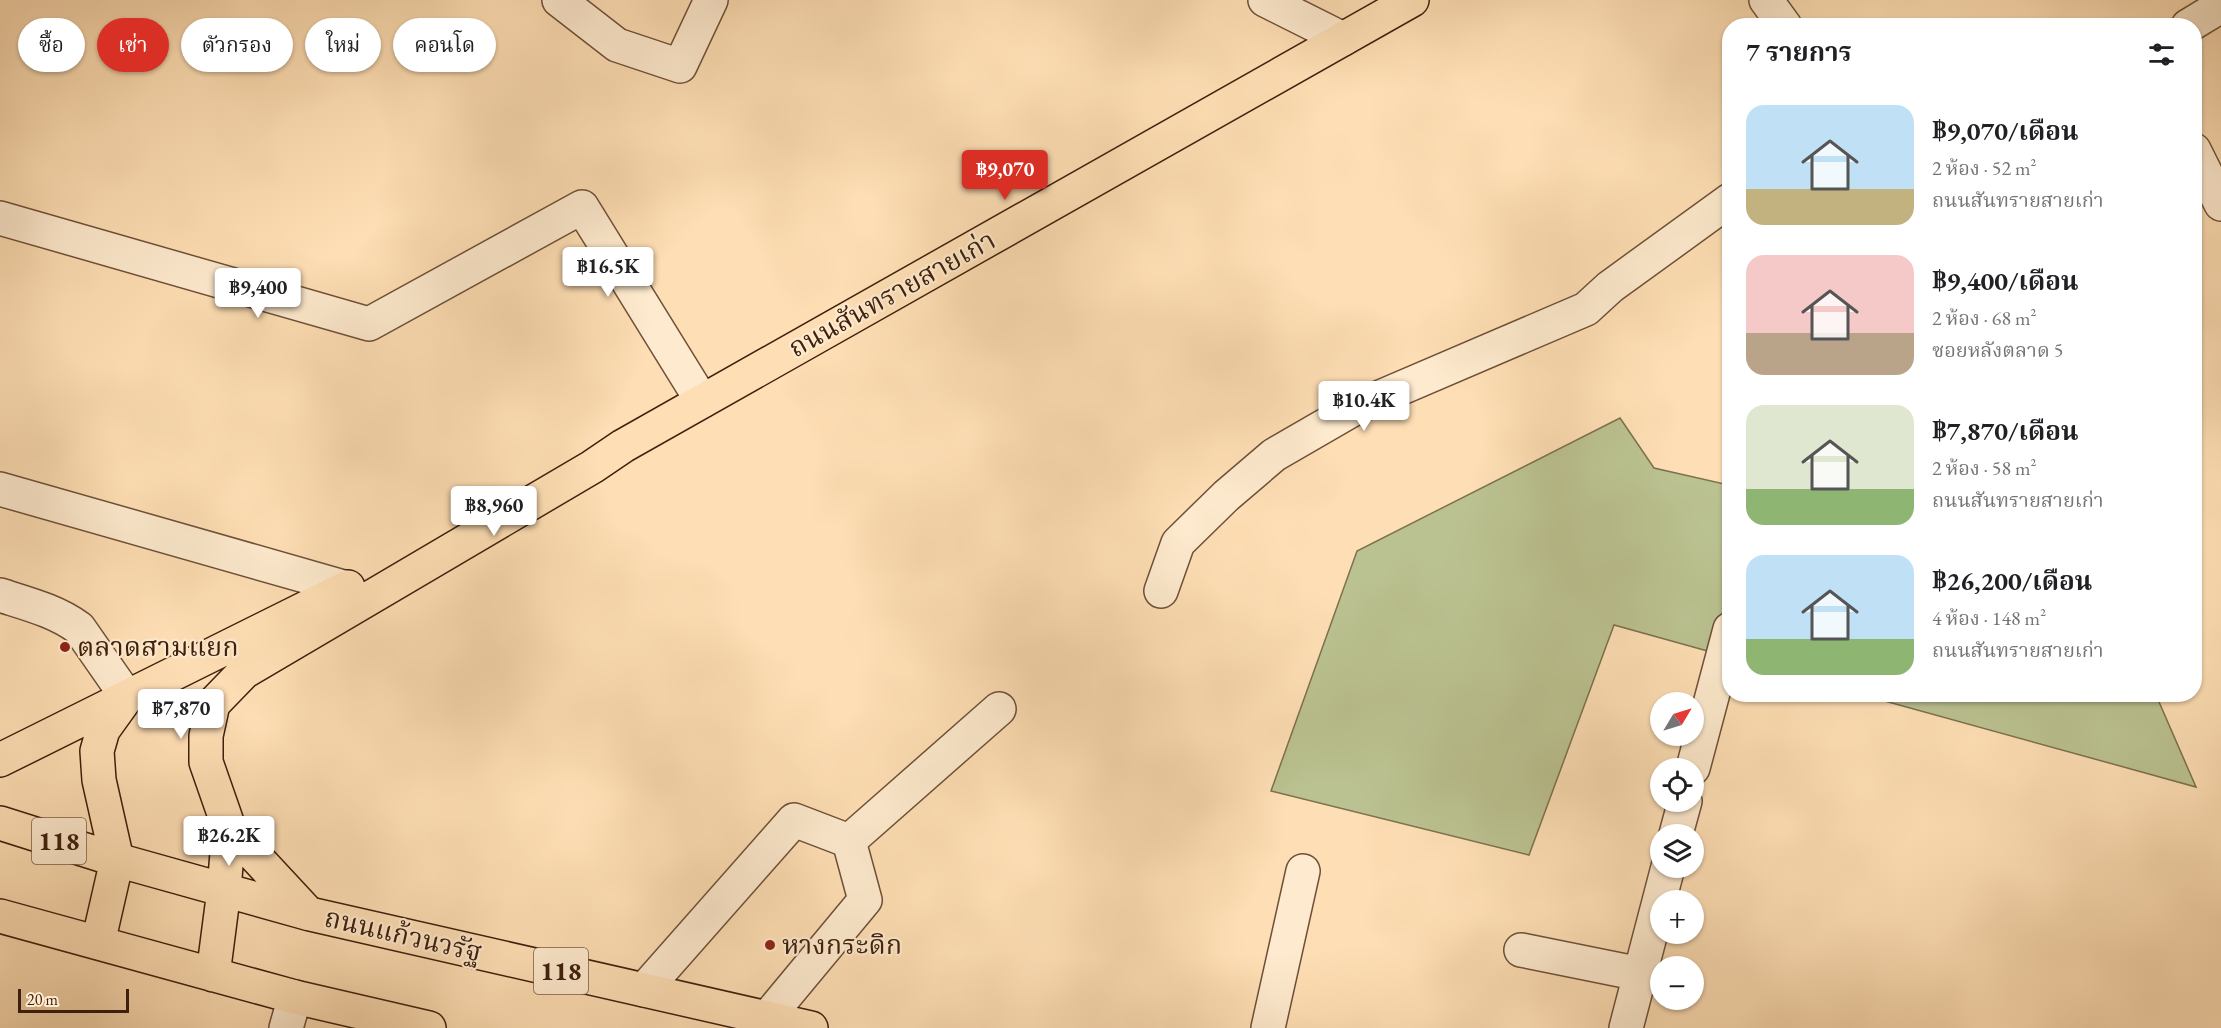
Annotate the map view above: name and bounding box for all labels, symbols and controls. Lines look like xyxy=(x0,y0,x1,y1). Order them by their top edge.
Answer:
chip: ซื้อ xyxy=(18,18,85,72)
chip: เช่า xyxy=(97,18,169,72)
chip: ตัวกรอง xyxy=(181,18,293,72)
chip: ใหม่ xyxy=(305,18,381,72)
chip: คอนโด xyxy=(393,18,496,72)
text: 7 รายการ xyxy=(1746,35,1852,69)
icon: filters xyxy=(2145,38,2178,71)
text: ฿9,070/เดือน xyxy=(1932,114,2078,148)
icon: home xyxy=(1794,129,1866,201)
pin: ฿9,070 xyxy=(956,150,1054,201)
text: 2 ห้อง · 52 m² xyxy=(1932,155,2037,181)
text: ฿9,070 xyxy=(976,156,1034,182)
text: ถนนสันทรายสายเก่า xyxy=(1932,187,2104,213)
street label: ถนนสันทรายสายเก่า xyxy=(782,222,1002,365)
pin: ฿16.5K xyxy=(559,247,657,298)
text: ฿16.5K xyxy=(576,253,640,279)
text: ฿9,400/เดือน xyxy=(1932,264,2078,298)
pin: ฿9,400 xyxy=(209,268,307,319)
text: ฿9,400 xyxy=(229,274,287,300)
icon: home xyxy=(1794,279,1866,351)
text: 2 ห้อง · 68 m² xyxy=(1932,305,2037,331)
text: ซอยหลังตลาด 5 xyxy=(1932,337,2063,363)
pin: ฿10.4K xyxy=(1315,381,1413,432)
text: ฿10.4K xyxy=(1332,387,1396,413)
text: ฿7,870/เดือน xyxy=(1932,414,2078,448)
icon: home xyxy=(1794,429,1866,501)
text: 2 ห้อง · 58 m² xyxy=(1932,455,2037,481)
pin: ฿8,960 xyxy=(445,486,543,537)
text: ถนนสันทรายสายเก่า xyxy=(1932,487,2104,513)
text: ฿8,960 xyxy=(465,492,523,518)
text: ฿26,200/เดือน xyxy=(1932,564,2092,598)
icon: home xyxy=(1794,579,1866,651)
text: 4 ห้อง · 148 m² xyxy=(1932,605,2046,631)
place label: ตลาดสามแยก xyxy=(77,629,239,664)
text: ถนนสันทรายสายเก่า xyxy=(1932,637,2104,663)
marker: ตลาดสามแยก xyxy=(58,640,72,654)
pin: ฿7,870 xyxy=(132,689,230,740)
north arrow xyxy=(1650,692,1704,746)
map controls xyxy=(1650,692,1704,1010)
text: ฿7,870 xyxy=(152,695,210,721)
button: locate xyxy=(1650,758,1704,812)
pin: ฿26.2K xyxy=(180,816,278,867)
road number: 118 xyxy=(32,818,86,864)
text: ฿26.2K xyxy=(197,822,261,848)
button: layers xyxy=(1650,824,1704,878)
button: + xyxy=(1650,890,1704,944)
street label: ถนนแก้วนวรัฐ xyxy=(321,899,485,970)
place label: หางกระดิก xyxy=(782,927,902,962)
marker: หางกระดิก xyxy=(763,938,777,952)
road number: 118 xyxy=(534,948,588,994)
button: − xyxy=(1650,956,1704,1010)
scale bar xyxy=(18,986,129,1014)
text: 20 m xyxy=(27,989,58,1010)

